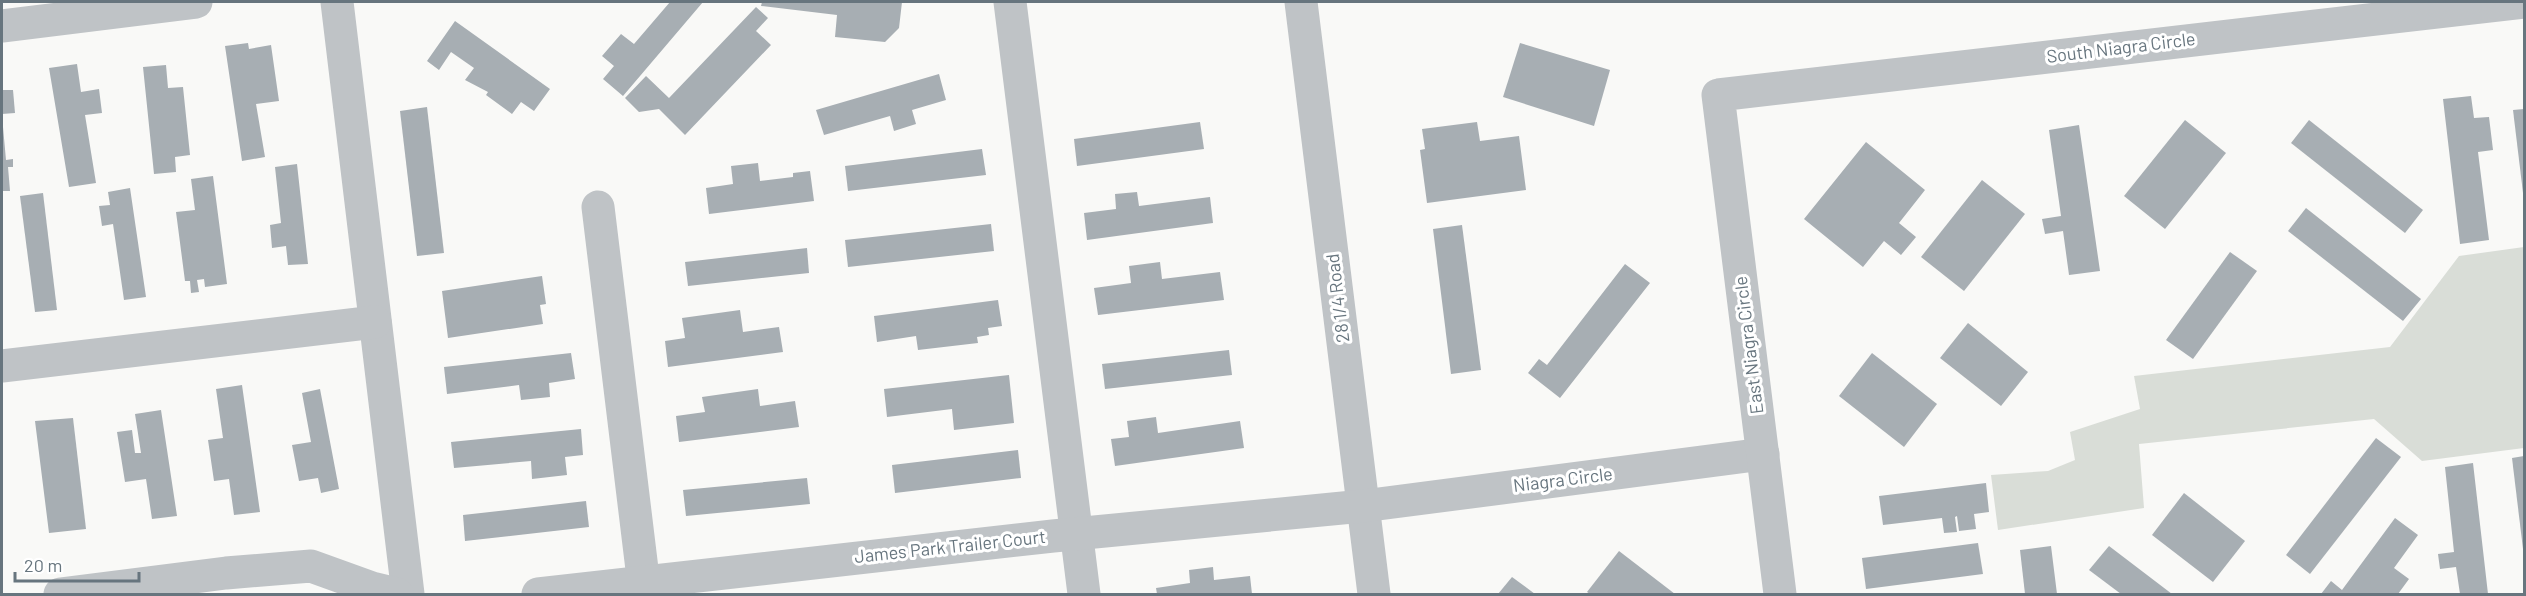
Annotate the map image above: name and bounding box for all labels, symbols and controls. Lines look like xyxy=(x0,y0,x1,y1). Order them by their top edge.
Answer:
street label: South Niagra Circle xyxy=(2045,27,2197,67)
street label: 28 1/4 Road xyxy=(1321,252,1353,344)
street label: East Niagra Circle xyxy=(1729,275,1767,415)
street label: Niagra Circle xyxy=(1512,462,1614,496)
street label: James Park Trailer Court xyxy=(853,525,1047,567)
scale bar xyxy=(15,545,140,583)
text: 20 m xyxy=(24,554,62,576)

